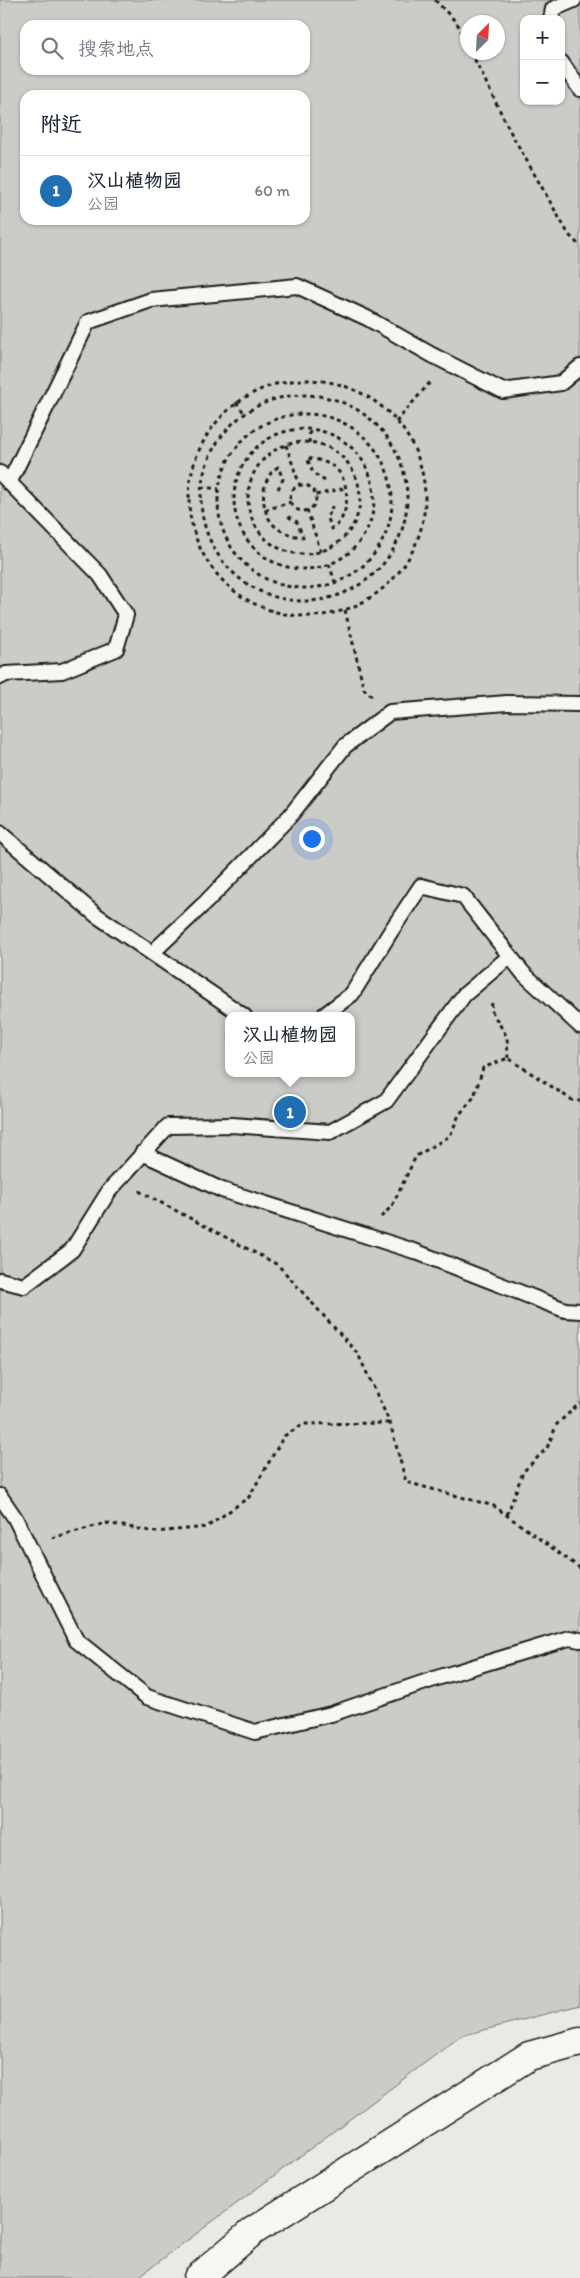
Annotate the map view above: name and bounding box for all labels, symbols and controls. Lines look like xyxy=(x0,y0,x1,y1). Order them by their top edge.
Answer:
north arrow xyxy=(460,15,505,60)
map controls xyxy=(520,15,565,105)
button: + xyxy=(520,15,565,60)
search box xyxy=(20,20,310,75)
icon: search xyxy=(38,34,66,62)
text: 搜索地点 xyxy=(78,37,154,60)
button: − xyxy=(520,60,565,105)
text: 附近 xyxy=(40,111,82,136)
text: 汉山植物园 xyxy=(87,169,182,192)
text: 1 xyxy=(52,181,60,200)
text: 60 m xyxy=(255,181,290,200)
text: 公园 xyxy=(87,194,119,213)
your location xyxy=(299,826,325,852)
popup xyxy=(225,1012,355,1077)
text: 汉山植物园 xyxy=(242,1023,338,1046)
text: 公园 xyxy=(242,1048,275,1067)
pin: 1 xyxy=(274,1093,306,1131)

